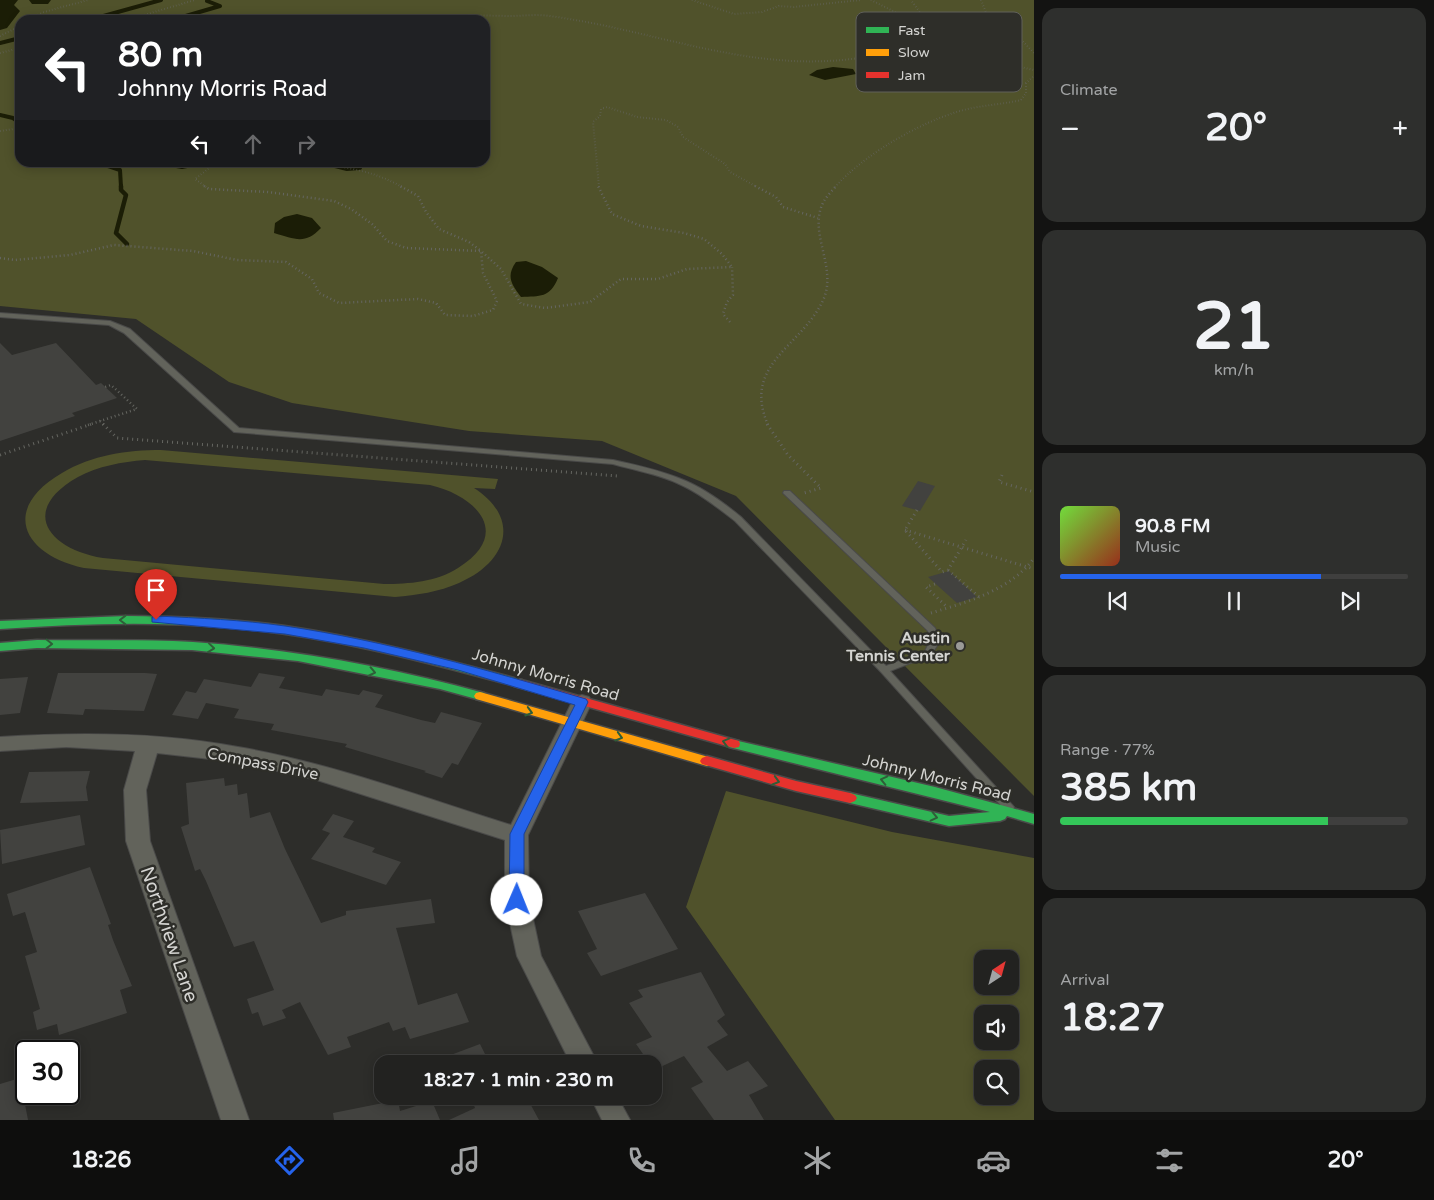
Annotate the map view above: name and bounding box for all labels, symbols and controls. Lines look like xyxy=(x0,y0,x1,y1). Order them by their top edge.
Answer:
legend xyxy=(856,12,1022,92)
text: Fast xyxy=(898,22,926,39)
text: 80 m xyxy=(118,34,203,76)
icon: left xyxy=(35,35,100,100)
text: Slow xyxy=(898,44,930,61)
text: Jam xyxy=(898,67,925,84)
text: Johnny Morris Road xyxy=(118,76,327,102)
text: Climate xyxy=(1060,80,1118,100)
text: 20° xyxy=(1205,105,1267,151)
text: − xyxy=(1060,112,1080,146)
text: + xyxy=(1392,112,1408,146)
icon: left xyxy=(186,130,214,158)
icon: ahead xyxy=(239,130,267,158)
icon: right xyxy=(292,130,320,158)
text: 21 xyxy=(1193,288,1275,367)
text: km/h xyxy=(1214,360,1254,380)
text: 90.8 FM xyxy=(1135,515,1211,537)
text: Music xyxy=(1135,537,1180,557)
pin xyxy=(135,569,177,620)
icon: arrive xyxy=(142,576,170,604)
icon: previous xyxy=(1104,587,1132,615)
icon: pause xyxy=(1220,587,1248,615)
icon: next xyxy=(1336,587,1364,615)
one-way arrow xyxy=(118,615,126,625)
place label: Austin Tennis Center xyxy=(845,628,951,666)
one-way arrow xyxy=(45,639,53,649)
marker: Austin Tennis Center xyxy=(954,640,966,652)
one-way arrow xyxy=(207,642,215,653)
street label: Johnny Morris Road xyxy=(470,644,622,706)
one-way arrow xyxy=(367,666,376,676)
one-way arrow xyxy=(524,706,532,716)
one-way arrow xyxy=(614,732,623,742)
one-way arrow xyxy=(721,737,730,748)
text: Range · 77% xyxy=(1060,740,1155,760)
street label: Compass Drive xyxy=(205,743,320,785)
street label: Johnny Morris Road xyxy=(860,750,1013,806)
text: 385 km xyxy=(1060,765,1197,811)
one-way arrow xyxy=(771,775,779,785)
one-way arrow xyxy=(879,775,888,786)
one-way arrow xyxy=(929,811,938,822)
street label: Northview Lane xyxy=(136,864,203,1005)
position arrow xyxy=(490,873,542,925)
north arrow xyxy=(974,950,1019,995)
map controls xyxy=(974,950,1019,1105)
text: Arrival xyxy=(1060,970,1109,990)
text: 18:27 xyxy=(1060,995,1165,1041)
button: sound xyxy=(974,1005,1019,1050)
speed limit sign: 30 xyxy=(15,1040,80,1105)
button: search xyxy=(974,1060,1019,1105)
text: 18:27 · 1 min · 230 m xyxy=(422,1069,614,1091)
icon: directions xyxy=(272,1143,307,1178)
icon: music xyxy=(448,1143,483,1178)
icon: phone xyxy=(624,1143,659,1178)
icon: climate xyxy=(800,1143,835,1178)
icon: car xyxy=(976,1143,1011,1178)
icon: filters xyxy=(1152,1143,1187,1178)
text: 18:26 xyxy=(70,1147,131,1173)
text: 20° xyxy=(1328,1147,1364,1173)

